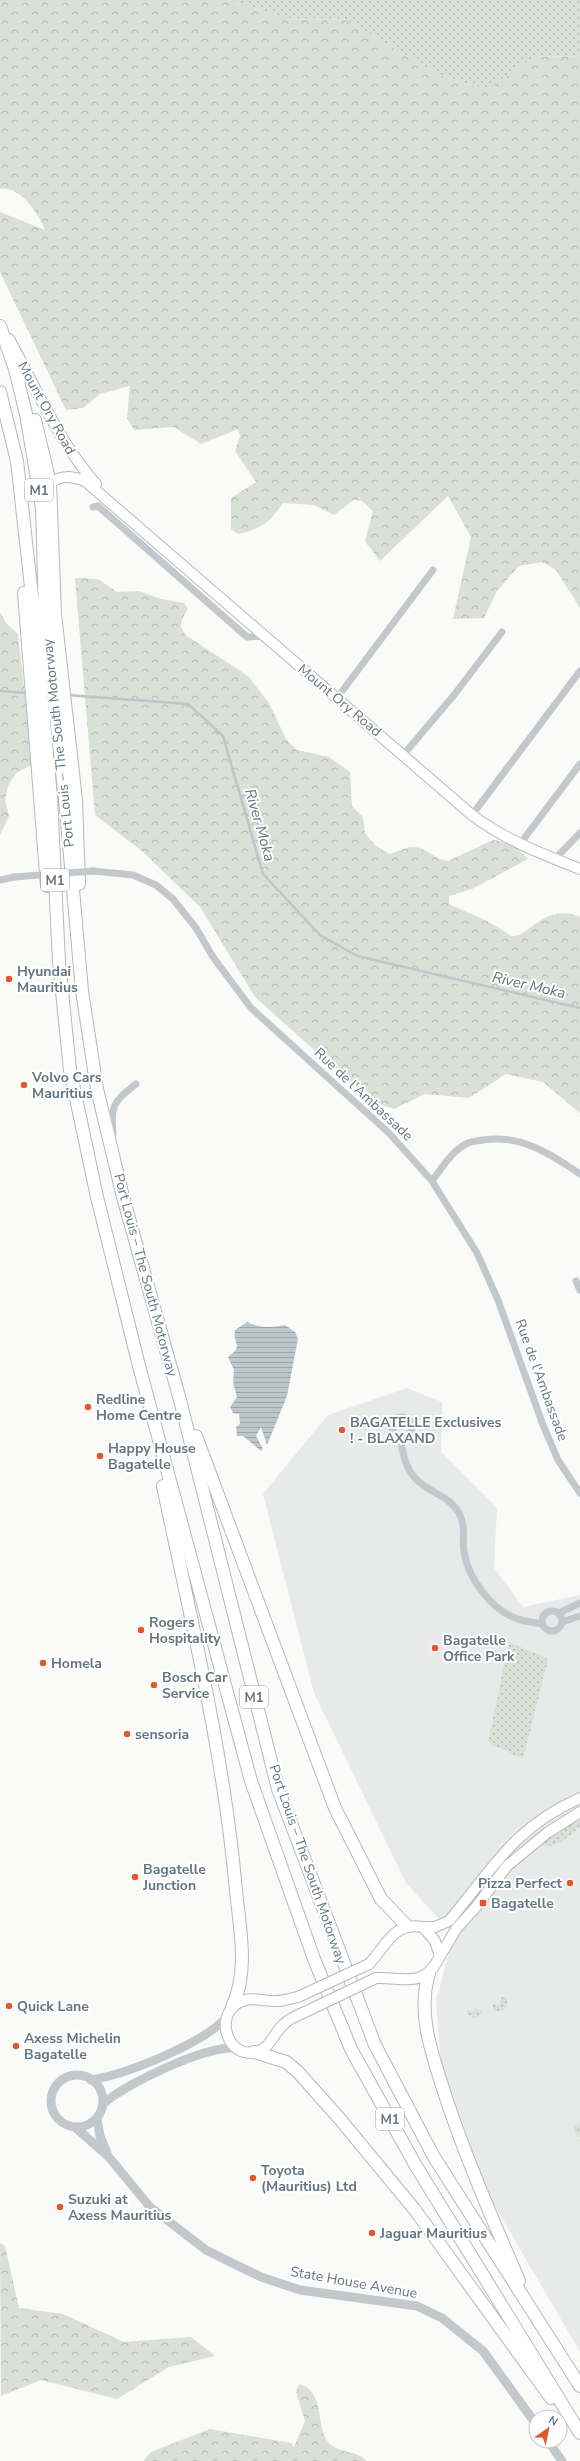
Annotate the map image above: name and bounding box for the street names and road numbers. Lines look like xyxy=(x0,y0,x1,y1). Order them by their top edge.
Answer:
street label: Mount Ory Road xyxy=(13,358,80,458)
road number: M1 xyxy=(25,479,53,501)
street label: Port Louis – The South Motorway xyxy=(38,637,79,848)
street label: Mount Ory Road xyxy=(294,660,385,741)
road number: M1 xyxy=(41,869,69,891)
street label: Rue de l'Ambassade xyxy=(310,1044,417,1145)
street label: Port Louis – The South Motorway xyxy=(109,1171,182,1380)
street label: Rue de l'Ambassade xyxy=(511,1317,572,1444)
road number: M1 xyxy=(240,1686,268,1708)
street label: Port Louis – The South Motorway xyxy=(264,1762,351,1967)
road number: M1 xyxy=(376,2108,404,2130)
street label: State House Avenue xyxy=(289,2262,419,2303)

